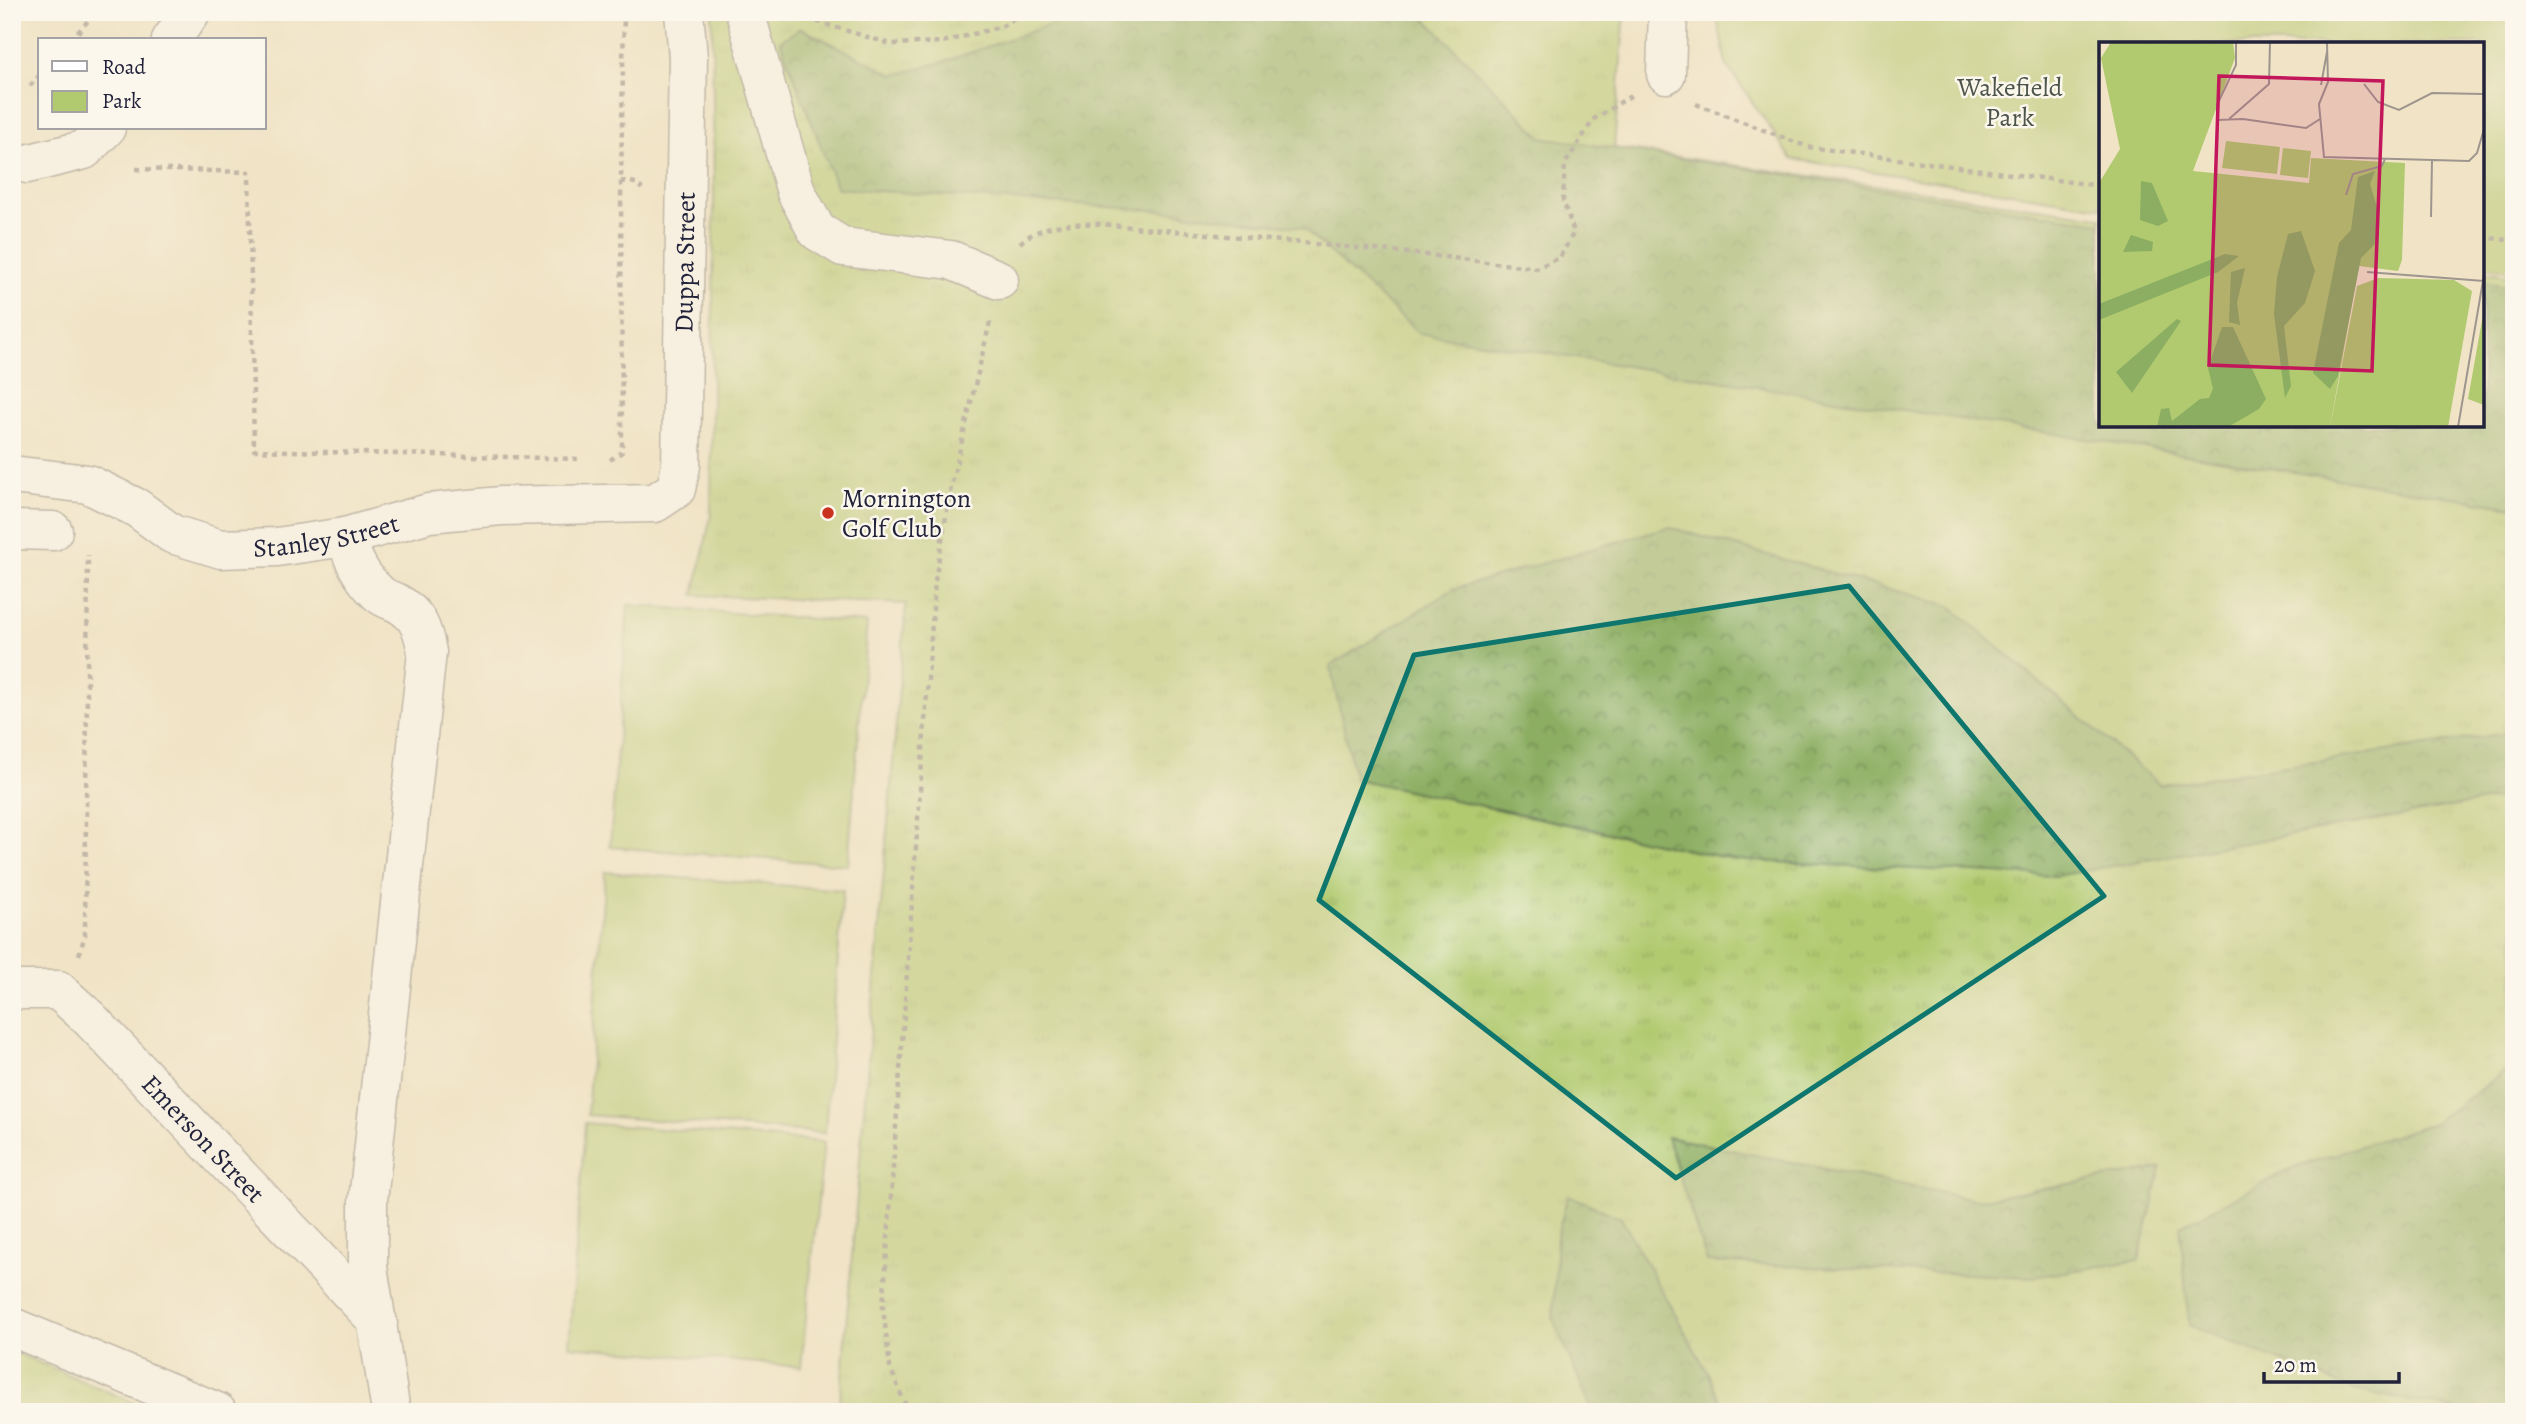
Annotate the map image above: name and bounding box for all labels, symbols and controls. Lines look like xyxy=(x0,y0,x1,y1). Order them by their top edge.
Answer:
legend xyxy=(38,38,266,130)
inset map xyxy=(2099,42,2484,427)
text: Road xyxy=(102,53,146,81)
park label: Wakefield Park xyxy=(1956,70,2063,135)
text: Park xyxy=(102,87,142,115)
street label: Duppa Street xyxy=(666,191,703,333)
place label: Mornington Golf Club xyxy=(842,481,971,546)
street label: Stanley Street xyxy=(253,505,403,565)
marker: Mornington Golf Club xyxy=(820,505,836,521)
street label: Emerson Street xyxy=(134,1067,273,1210)
scale bar xyxy=(2264,1340,2398,1384)
text: 20 m xyxy=(2274,1351,2317,1379)

